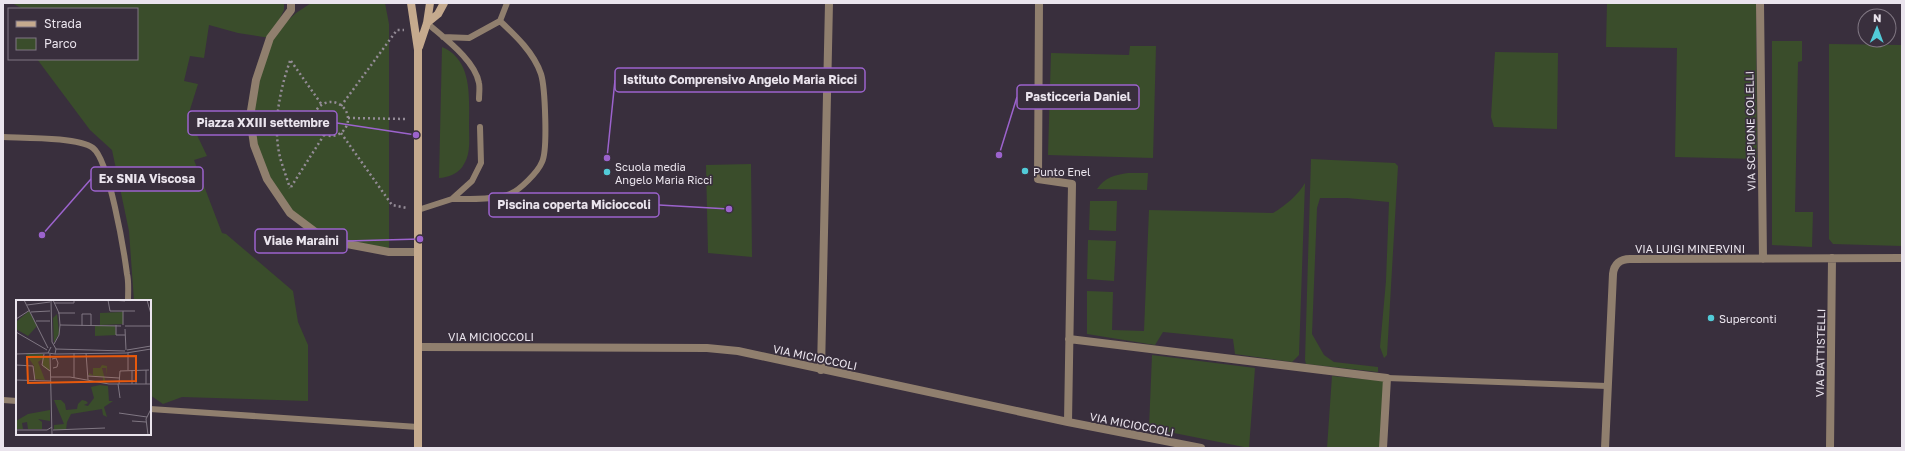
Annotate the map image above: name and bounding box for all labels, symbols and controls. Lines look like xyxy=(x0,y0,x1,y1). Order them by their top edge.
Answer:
legend xyxy=(8,8,138,60)
north arrow xyxy=(1857,8,1897,48)
text: N xyxy=(1873,11,1881,24)
text: Strada xyxy=(44,16,82,31)
text: Parco xyxy=(44,36,77,51)
callout: Istituto Comprensivo Angelo Maria Ricci xyxy=(615,68,865,92)
street label: VIA SCIPIONE COLELLI xyxy=(1742,71,1758,191)
text: Istituto Comprensivo Angelo Maria Ricci xyxy=(623,72,857,87)
callout: Pasticceria Daniel xyxy=(1017,85,1139,109)
text: Pasticceria Daniel xyxy=(1025,89,1131,104)
callout: Piazza XXIII settembre xyxy=(188,111,337,135)
text: Piazza XXIII settembre xyxy=(196,115,330,130)
place label: Scuola media Angelo Maria Ricci xyxy=(615,160,712,186)
place label: Punto Enel xyxy=(1033,165,1091,178)
marker: Punto Enel xyxy=(1020,166,1030,176)
callout: Ex SNIA Viscosa xyxy=(91,167,203,191)
marker: Scuola media Angelo Maria Ricci xyxy=(602,167,612,177)
text: Ex SNIA Viscosa xyxy=(99,171,195,186)
callout: Piscina coperta Micioccoli xyxy=(489,193,659,217)
text: Piscina coperta Micioccoli xyxy=(497,197,651,212)
callout: Viale Maraini xyxy=(255,229,347,253)
text: Viale Maraini xyxy=(263,233,339,248)
street label: VIA LUIGI MINERVINI xyxy=(1635,242,1745,255)
inset map xyxy=(16,300,151,435)
street label: VIA BATTISTELLI xyxy=(1813,309,1827,397)
place label: Superconti xyxy=(1719,312,1777,325)
marker: Superconti xyxy=(1706,313,1716,323)
street label: VIA MICIOCCOLI xyxy=(448,330,534,343)
street label: VIA MICIOCCOLI xyxy=(772,342,858,372)
street label: VIA MICIOCCOLI xyxy=(1089,409,1175,439)

